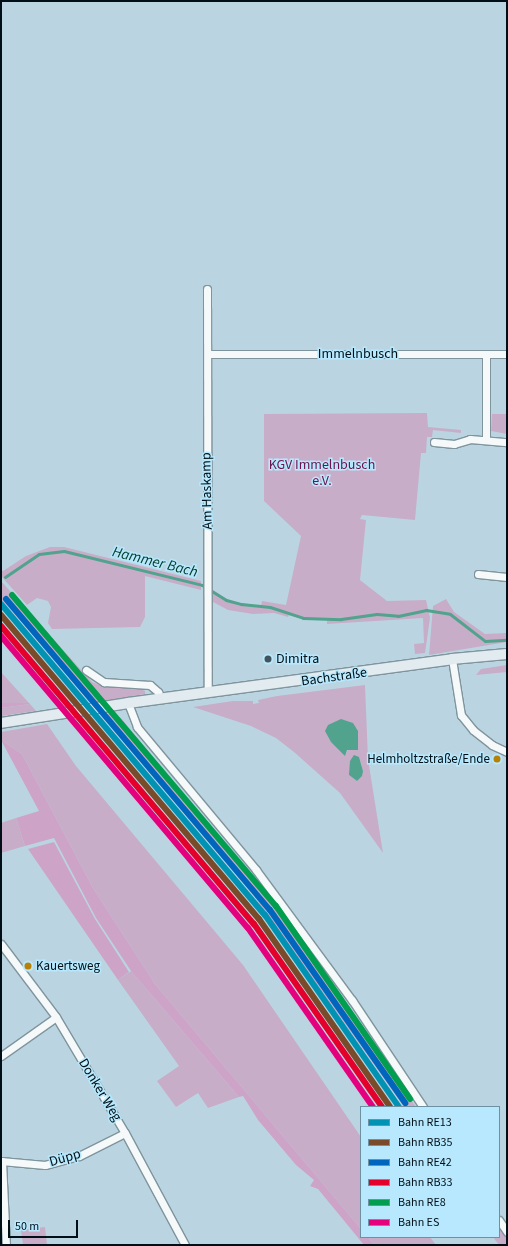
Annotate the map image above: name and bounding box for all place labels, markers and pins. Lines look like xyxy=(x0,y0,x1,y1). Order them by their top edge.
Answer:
place label: Dimitra xyxy=(276,651,319,667)
marker: Dimitra xyxy=(263,654,273,664)
place label: Helmholtzstraße/Ende xyxy=(367,751,490,767)
marker: Helmholtzstraße/Ende xyxy=(492,754,502,764)
place label: Kauertsweg xyxy=(36,958,100,974)
marker: Kauertsweg xyxy=(23,961,33,971)

